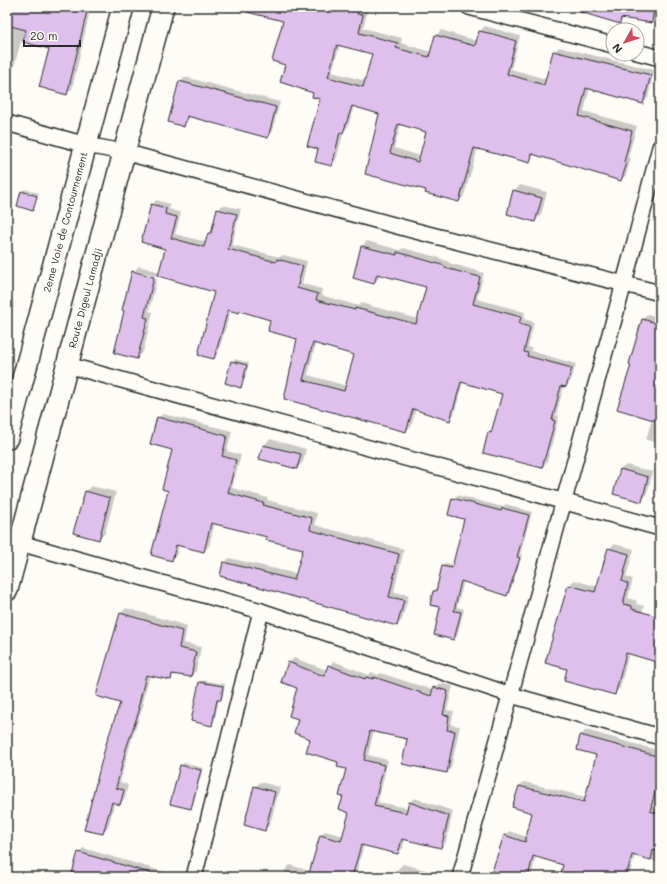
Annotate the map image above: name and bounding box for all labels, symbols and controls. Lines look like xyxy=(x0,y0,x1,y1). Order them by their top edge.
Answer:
scale bar xyxy=(24,22,80,48)
north arrow xyxy=(605,22,645,62)
text: 20 m xyxy=(30,27,58,43)
text: N xyxy=(608,41,625,57)
street label: 2eme Voie de Contournement xyxy=(39,150,91,294)
street label: Route Digeul Lamadji xyxy=(65,246,105,350)

